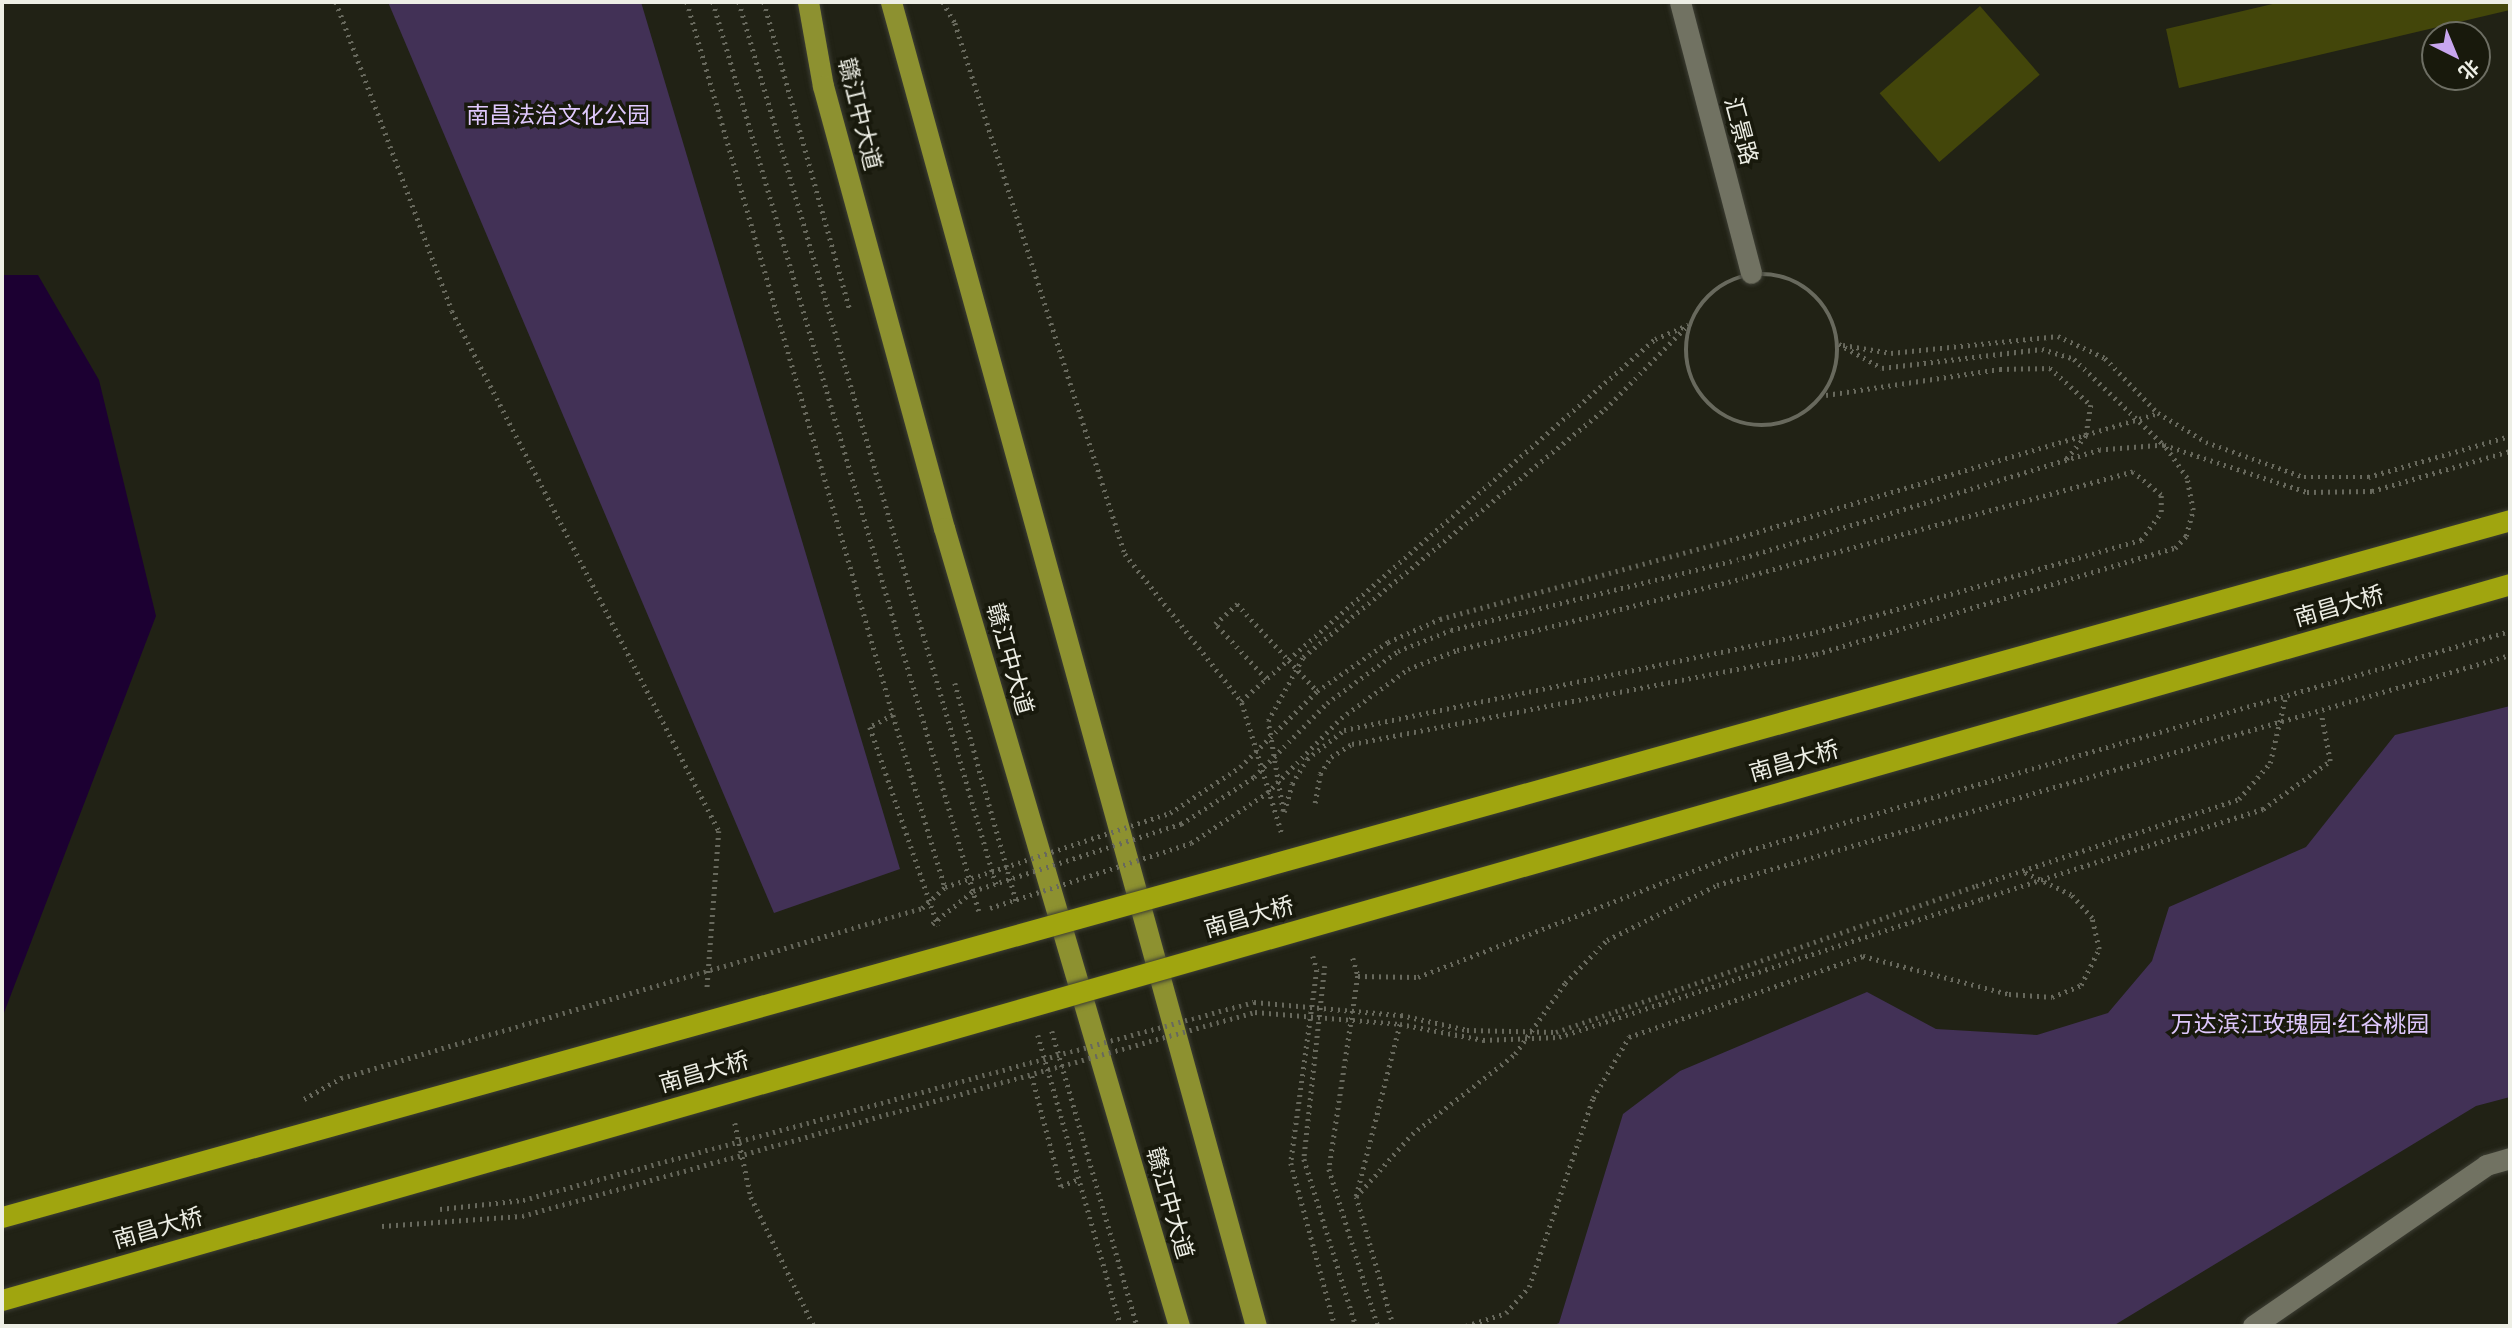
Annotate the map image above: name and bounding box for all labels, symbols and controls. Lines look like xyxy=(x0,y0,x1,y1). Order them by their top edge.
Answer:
north arrow xyxy=(2421,21,2491,91)
street label: 赣江中大道 xyxy=(833,55,887,173)
text: 北 xyxy=(2455,55,2483,84)
street label: 汇景路 xyxy=(1719,94,1763,168)
park label: 南昌法治文化公园 xyxy=(466,101,650,129)
street label: 南昌大桥 xyxy=(2291,580,2387,632)
street label: 赣江中大道 xyxy=(981,600,1039,718)
street label: 南昌大桥 xyxy=(1746,735,1842,787)
street label: 南昌大桥 xyxy=(1201,891,1297,943)
park label: 万达滨江玫瑰园·红谷桃园 xyxy=(2171,1010,2429,1038)
street label: 南昌大桥 xyxy=(656,1046,752,1098)
street label: 赣江中大道 xyxy=(1141,1144,1199,1262)
street label: 南昌大桥 xyxy=(110,1202,206,1254)

